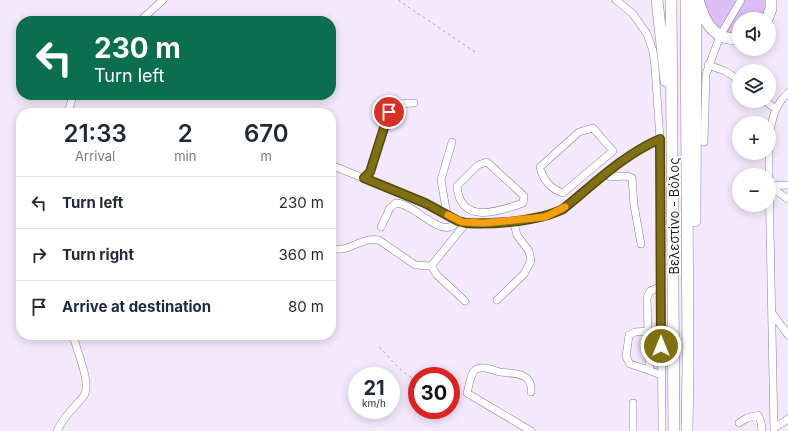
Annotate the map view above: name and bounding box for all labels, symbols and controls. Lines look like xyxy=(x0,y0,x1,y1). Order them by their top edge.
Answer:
map controls xyxy=(732,12,776,212)
button: sound xyxy=(732,12,776,56)
text: 230 m xyxy=(94,31,181,65)
icon: left xyxy=(28,32,80,84)
button: layers xyxy=(732,64,776,108)
text: Turn left xyxy=(94,65,164,86)
pin xyxy=(372,95,406,129)
icon: arrive xyxy=(378,101,400,123)
button: + xyxy=(732,116,776,160)
text: 21:33 xyxy=(63,119,127,148)
text: 2 xyxy=(178,119,193,148)
text: 670 xyxy=(244,119,289,148)
text: Arrival xyxy=(75,148,115,164)
text: min xyxy=(174,148,196,164)
text: m xyxy=(261,148,272,164)
street label: Βελεστίνο - Βόλος xyxy=(666,157,682,275)
button: − xyxy=(732,168,776,212)
icon: left xyxy=(28,192,50,214)
text: Turn left xyxy=(62,193,123,212)
text: 230 m xyxy=(279,193,324,212)
icon: right xyxy=(28,244,50,266)
text: Turn right xyxy=(62,245,134,264)
text: 360 m xyxy=(279,245,324,264)
icon: arrive xyxy=(28,296,50,318)
text: Arrive at destination xyxy=(62,297,211,316)
text: 80 m xyxy=(288,297,324,316)
position arrow xyxy=(640,325,682,367)
speed limit sign: 30 xyxy=(408,367,460,419)
text: 21 xyxy=(363,376,385,400)
text: km/h xyxy=(362,397,386,409)

